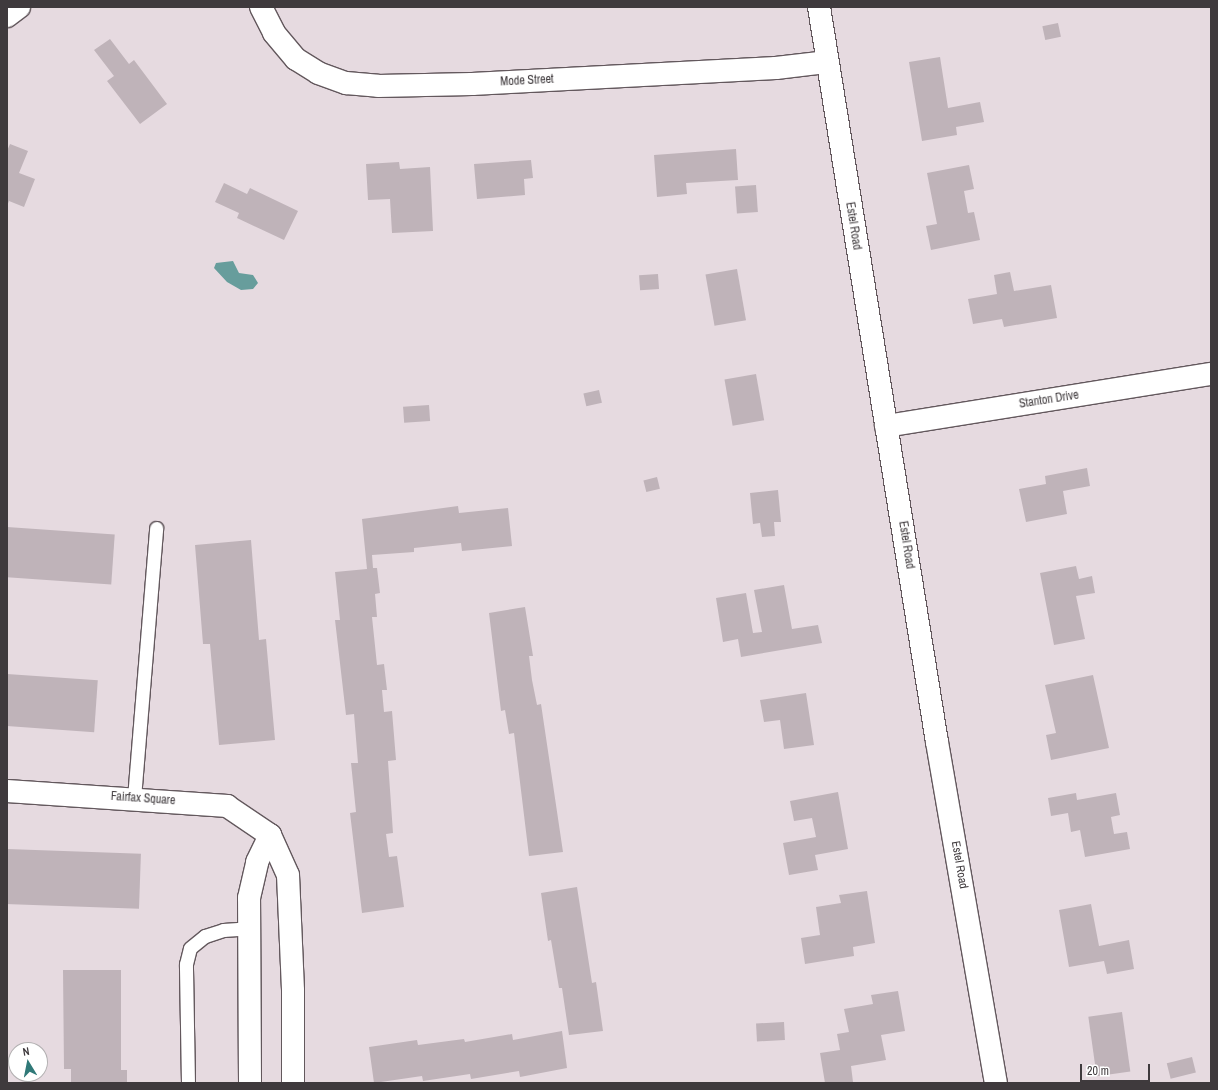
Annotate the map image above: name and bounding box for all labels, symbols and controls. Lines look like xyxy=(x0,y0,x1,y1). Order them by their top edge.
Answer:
street label: Mode Street xyxy=(500,72,554,90)
street label: Estel Road xyxy=(842,201,864,251)
street label: Stanton Drive xyxy=(1018,388,1080,412)
street label: Estel Road xyxy=(895,520,917,570)
street label: Fairfax Square xyxy=(110,790,176,808)
street label: Estel Road xyxy=(948,840,970,890)
north arrow xyxy=(8,1042,48,1082)
text: N xyxy=(22,1044,31,1059)
scale bar xyxy=(1082,1056,1152,1082)
text: 20 m xyxy=(1087,1063,1109,1079)

